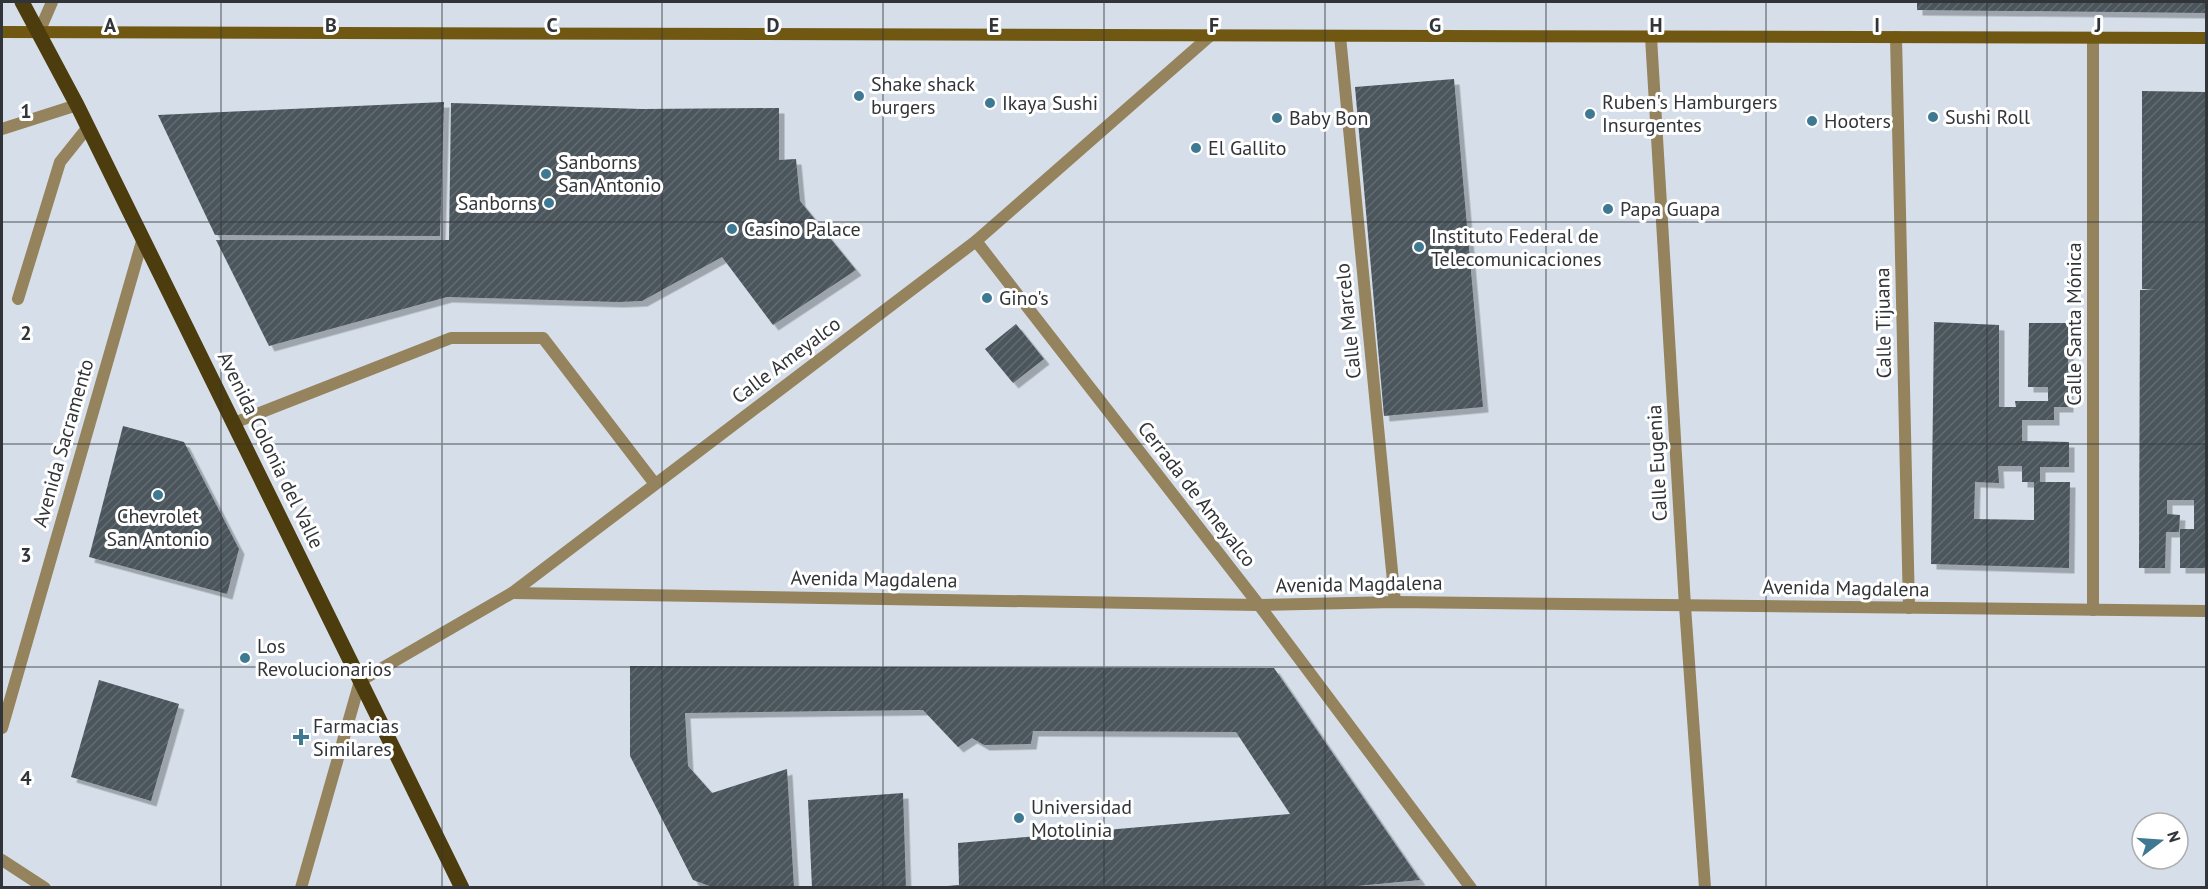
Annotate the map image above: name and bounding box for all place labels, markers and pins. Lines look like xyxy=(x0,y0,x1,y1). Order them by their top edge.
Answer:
place label: Shake shack burgers xyxy=(871,71,976,120)
marker: Shake shack burgers xyxy=(852,89,866,103)
place label: Ruben's Hamburgers Insurgentes xyxy=(1602,89,1777,138)
place label: Ikaya Sushi xyxy=(1002,90,1098,116)
marker: Ikaya Sushi xyxy=(983,96,997,110)
place label: Sushi Roll xyxy=(1945,104,2030,130)
place label: Baby Bon xyxy=(1289,105,1368,131)
marker: Ruben's Hamburgers Insurgentes xyxy=(1583,107,1597,121)
place label: Hooters xyxy=(1824,108,1891,134)
marker: Sushi Roll xyxy=(1926,110,1940,124)
marker: Baby Bon xyxy=(1270,111,1284,125)
marker: Hooters xyxy=(1805,114,1819,128)
place label: El Gallito xyxy=(1208,135,1286,161)
marker: El Gallito xyxy=(1189,141,1203,155)
place label: Sanborns San Antonio xyxy=(558,149,661,198)
marker: Sanborns San Antonio xyxy=(539,167,553,181)
place label: Sanborns xyxy=(458,190,537,216)
marker: Sanborns xyxy=(542,196,556,210)
place label: Papa Guapa xyxy=(1620,196,1720,222)
marker: Papa Guapa xyxy=(1601,202,1615,216)
place label: Casino Palace xyxy=(744,216,861,242)
marker: Casino Palace xyxy=(725,222,739,236)
place label: Instituto Federal de Telecomunicaciones xyxy=(1431,223,1602,272)
marker: Instituto Federal de Telecomunicaciones xyxy=(1412,240,1426,254)
place label: Gino's xyxy=(999,285,1049,311)
marker: Gino's xyxy=(980,291,994,305)
marker: Chevrolet San Antonio xyxy=(151,488,165,502)
place label: Chevrolet San Antonio xyxy=(106,503,210,552)
place label: Los Revolucionarios xyxy=(257,633,392,682)
marker: Los Revolucionarios xyxy=(238,651,252,665)
place label: Farmacias Similares xyxy=(313,713,399,762)
marker: Farmacias Similares xyxy=(294,730,308,744)
place label: Universidad Motolinia xyxy=(1031,794,1132,843)
marker: Universidad Motolinia xyxy=(1012,811,1026,825)

